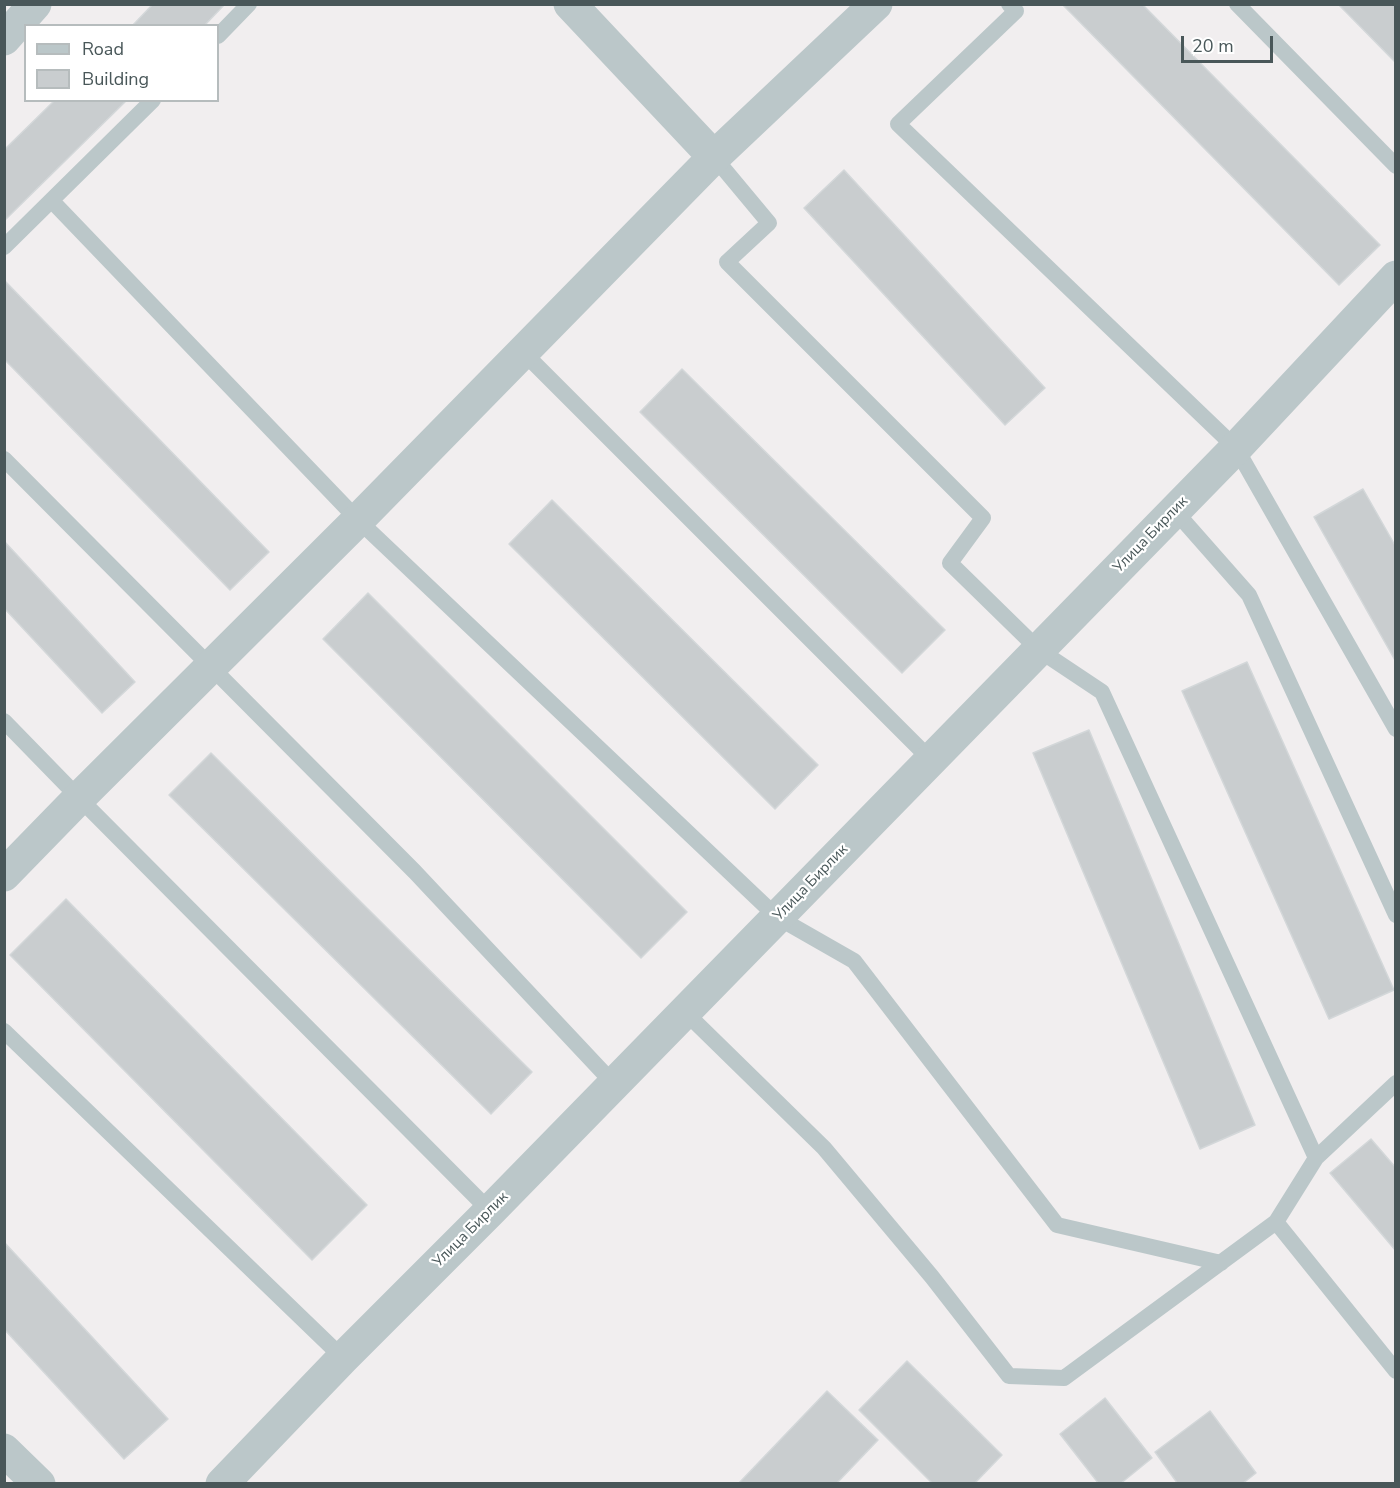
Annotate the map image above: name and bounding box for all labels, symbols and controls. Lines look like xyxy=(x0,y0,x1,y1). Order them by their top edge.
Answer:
legend xyxy=(24,24,219,102)
scale bar xyxy=(1184,24,1276,62)
text: 20 m xyxy=(1192,34,1234,58)
text: Road xyxy=(82,37,124,61)
text: Building xyxy=(82,67,149,91)
street label: Улица Бирлик xyxy=(1110,493,1192,577)
street label: Улица Бирлик xyxy=(770,841,852,925)
street label: Улица Бирлик xyxy=(429,1188,513,1272)

